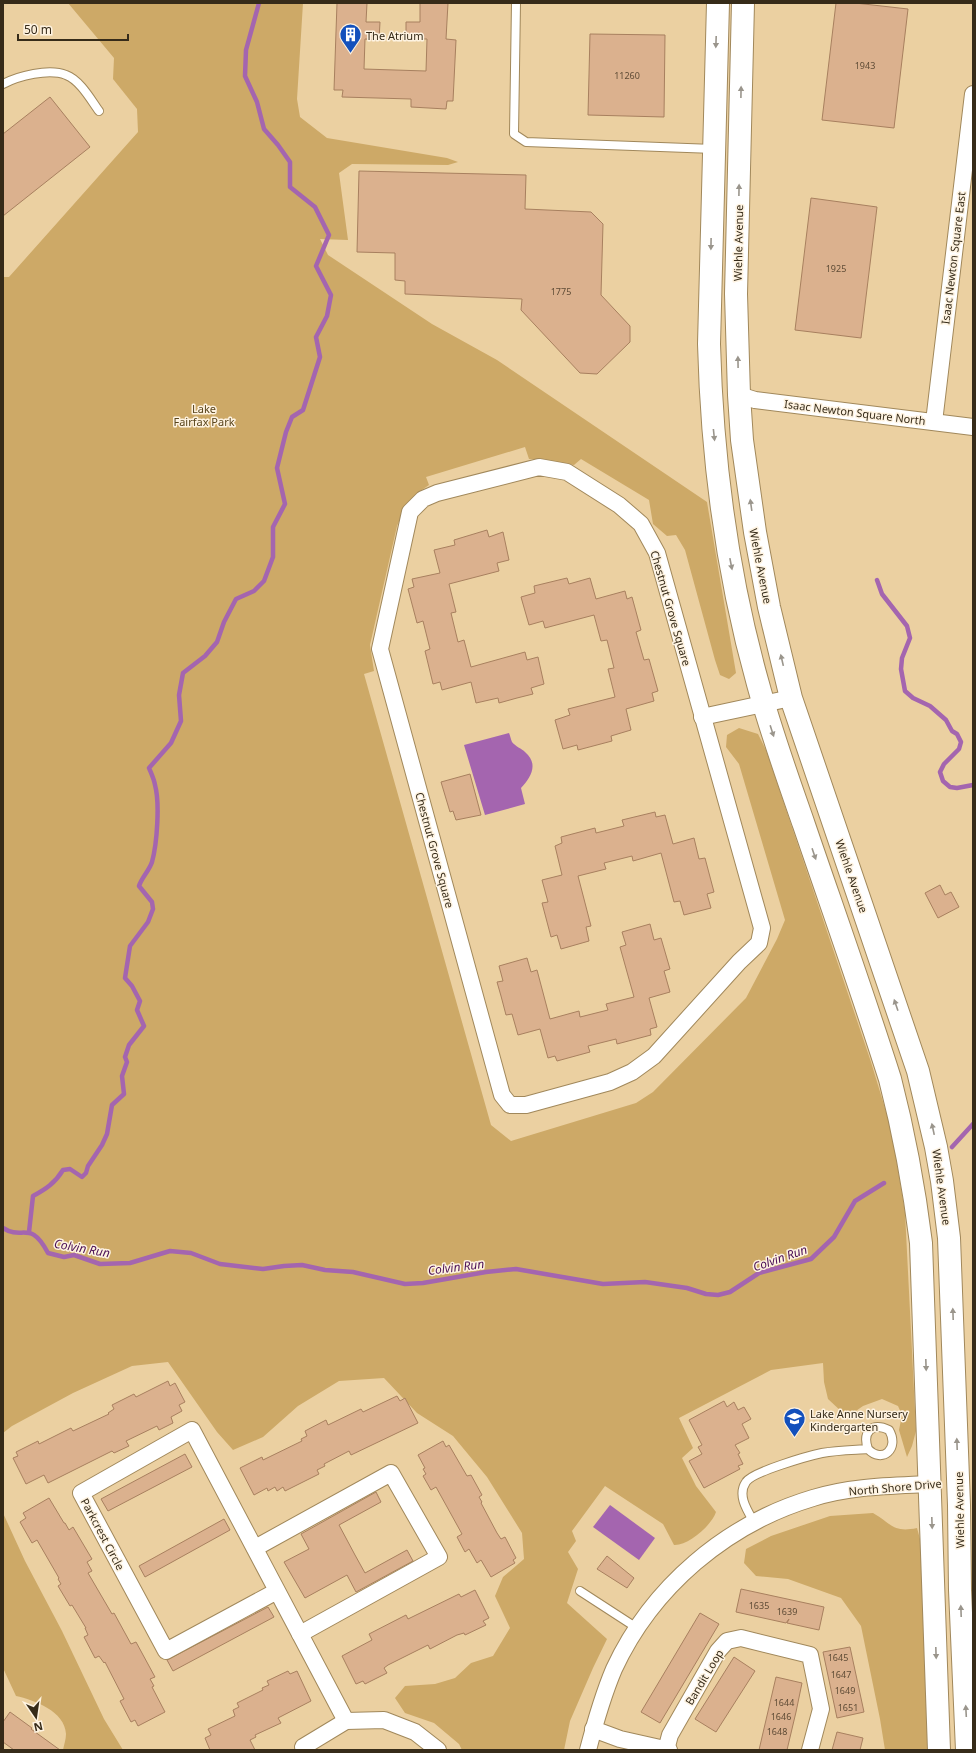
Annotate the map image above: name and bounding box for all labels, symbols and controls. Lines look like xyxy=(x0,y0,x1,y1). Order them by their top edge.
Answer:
scale bar xyxy=(18,16,128,42)
text: 50 m xyxy=(24,21,52,38)
building icon: The Atrium xyxy=(337,22,363,55)
place label: The Atrium xyxy=(366,28,423,43)
one-way arrow xyxy=(713,36,720,48)
house number: 1943 xyxy=(855,59,875,72)
house number: 11260 xyxy=(614,69,640,82)
one-way arrow xyxy=(738,85,744,98)
one-way arrow xyxy=(736,183,742,196)
street label: Isaac Newton Square East xyxy=(937,191,969,325)
street label: Wiehle Avenue xyxy=(730,205,746,281)
one-way arrow xyxy=(708,238,715,250)
house number: 1925 xyxy=(826,262,846,275)
house number: 1775 xyxy=(551,285,571,298)
one-way arrow xyxy=(735,355,741,368)
street label: Isaac Newton Square North xyxy=(783,396,927,428)
park label: Lake Fairfax Park xyxy=(173,401,235,429)
one-way arrow xyxy=(711,429,718,441)
one-way arrow xyxy=(748,499,754,511)
street label: Wiehle Avenue xyxy=(746,527,776,605)
street label: Chestnut Grove Square xyxy=(647,549,695,667)
one-way arrow xyxy=(729,558,735,570)
one-way arrow xyxy=(778,654,784,666)
one-way arrow xyxy=(769,725,775,737)
street label: Chestnut Grove Square xyxy=(412,790,458,910)
street label: Wiehle Avenue xyxy=(832,837,872,915)
one-way arrow xyxy=(811,848,817,860)
one-way arrow xyxy=(893,998,899,1010)
one-way arrow xyxy=(929,1123,935,1136)
street label: Wiehle Avenue xyxy=(929,1148,955,1226)
water label: Colvin Run xyxy=(53,1235,111,1261)
water label: Colvin Run xyxy=(751,1241,809,1275)
water label: Colvin Run xyxy=(427,1255,485,1279)
one-way arrow xyxy=(950,1307,956,1320)
one-way arrow xyxy=(922,1359,929,1371)
school or university icon: Lake Anne Nursery Kindergarten xyxy=(782,1406,808,1439)
place label: Lake Anne Nursery Kindergarten xyxy=(810,1406,908,1434)
one-way arrow xyxy=(954,1437,960,1450)
street label: Wiehle Avenue xyxy=(951,1472,967,1548)
street label: North Shore Drive xyxy=(848,1475,942,1499)
street label: Parkcrest Circle xyxy=(78,1495,128,1573)
one-way arrow xyxy=(929,1517,935,1530)
house number: 1635 xyxy=(749,1599,769,1612)
one-way arrow xyxy=(958,1604,964,1617)
house number: 1639 xyxy=(777,1605,797,1618)
street label: Bandit Loop xyxy=(682,1646,727,1708)
one-way arrow xyxy=(933,1647,939,1660)
house number: 1645 xyxy=(828,1651,848,1664)
house number: 1647 xyxy=(831,1668,851,1681)
house number: 1649 xyxy=(835,1684,855,1697)
house number: 1644 xyxy=(774,1696,794,1709)
north arrow xyxy=(16,1697,56,1737)
house number: 1651 xyxy=(838,1701,858,1714)
one-way arrow xyxy=(962,1705,969,1717)
house number: 1646 xyxy=(771,1710,791,1723)
text: N xyxy=(32,1719,44,1736)
house number: 1648 xyxy=(767,1725,787,1738)

